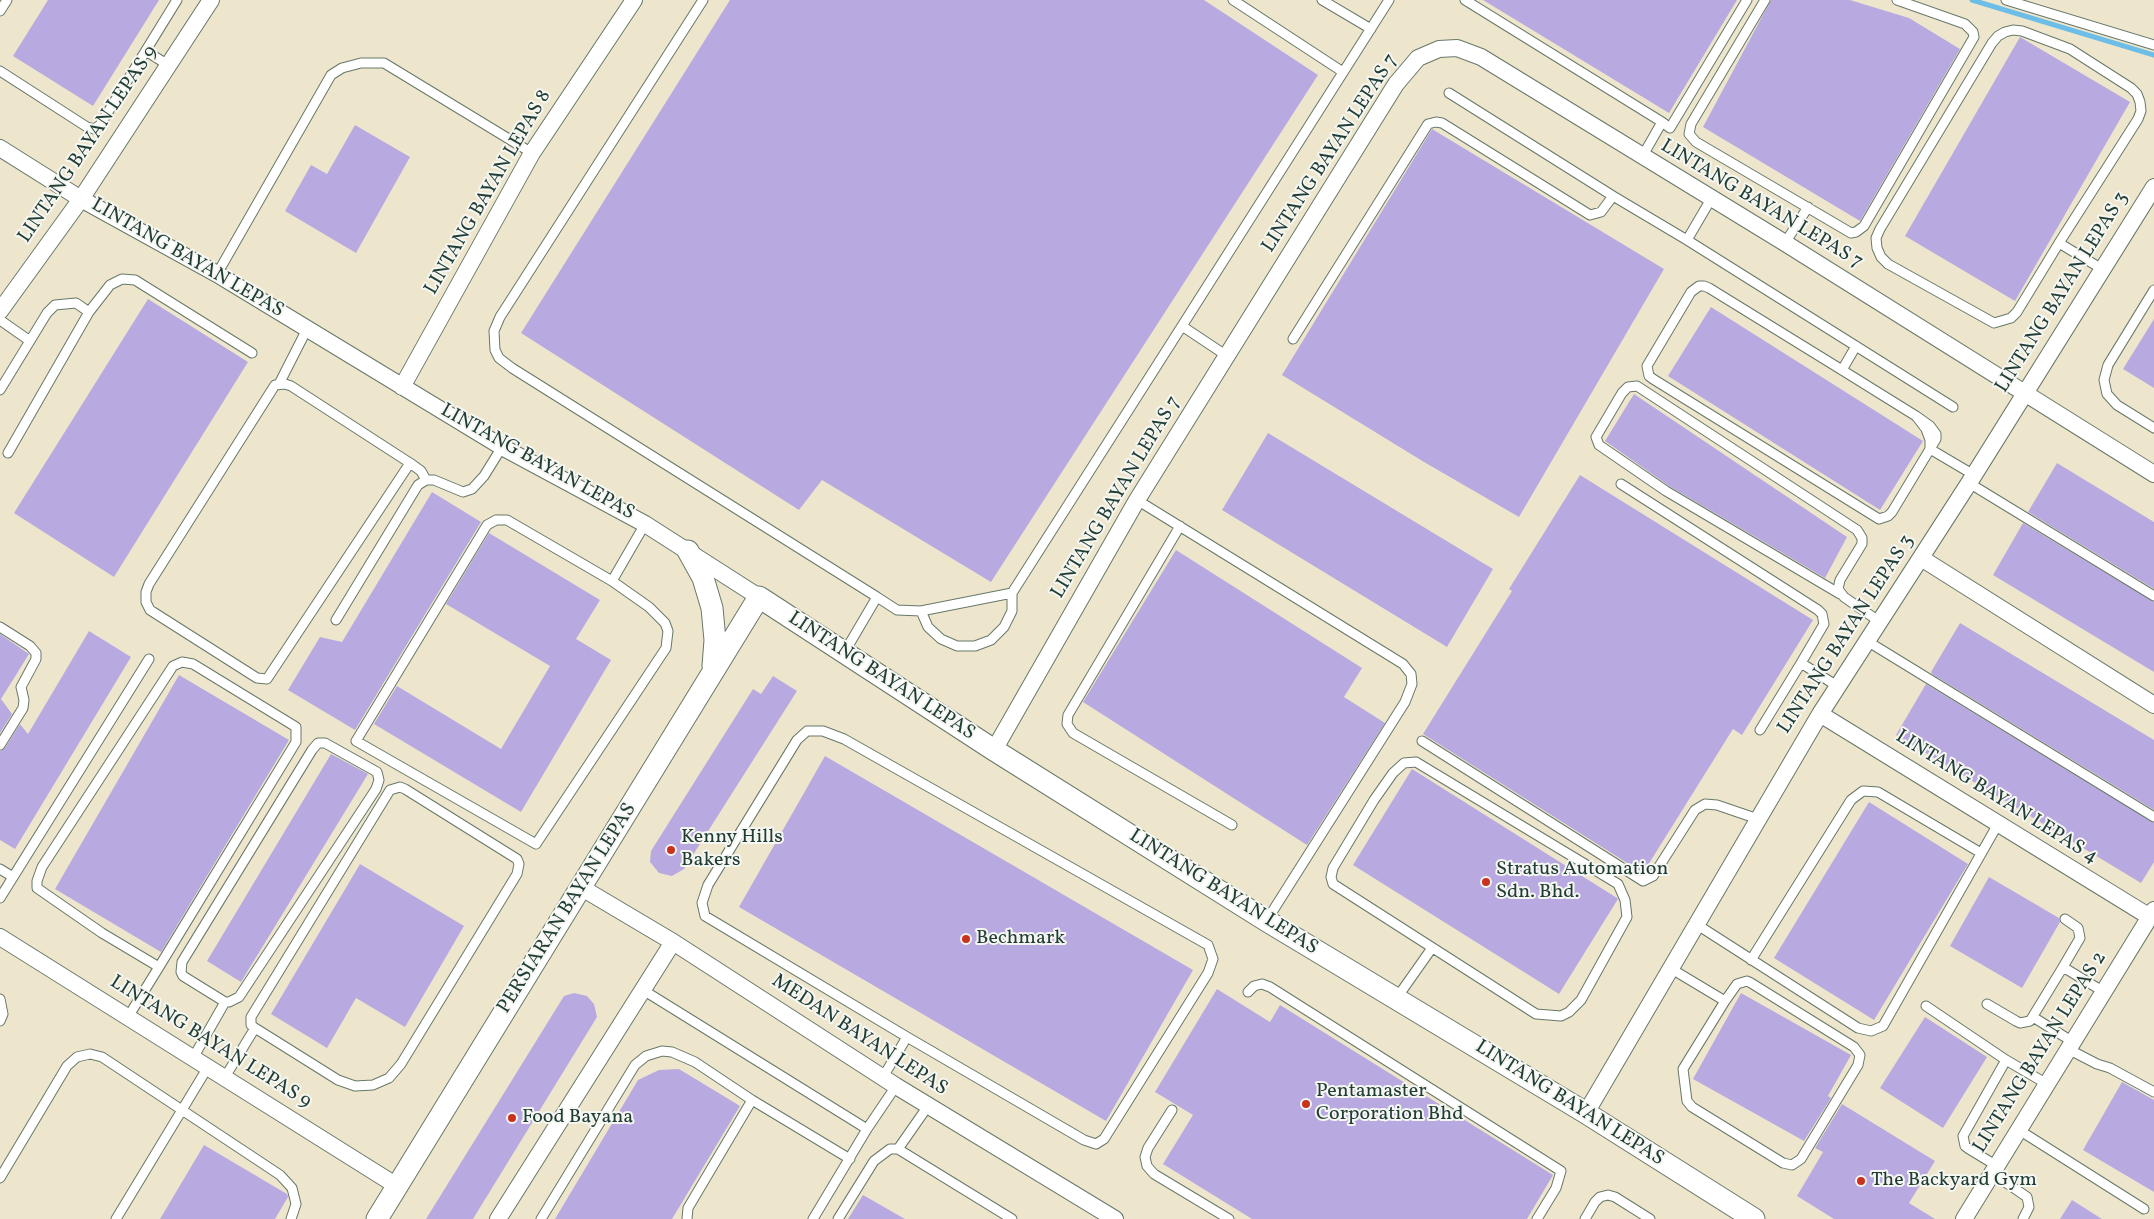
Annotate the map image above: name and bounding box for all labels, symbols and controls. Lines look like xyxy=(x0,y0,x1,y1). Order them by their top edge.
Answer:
street label: LINTANG BAYAN LEPAS 9 xyxy=(14,42,164,248)
street label: LINTANG BAYAN LEPAS 7 xyxy=(1258,50,1404,258)
street label: LINTANG BAYAN LEPAS 8 xyxy=(420,86,558,300)
street label: LINTANG BAYAN LEPAS 7 xyxy=(1655,135,1867,275)
street label: LINTANG BAYAN LEPAS 3 xyxy=(1991,188,2135,398)
street label: LINTANG BAYAN LEPAS xyxy=(86,194,288,324)
street label: LINTANG BAYAN LEPAS 7 xyxy=(1047,392,1187,604)
street label: LINTANG BAYAN LEPAS xyxy=(436,400,638,526)
street label: LINTANG BAYAN LEPAS 3 xyxy=(1774,531,1920,739)
street label: LINTANG BAYAN LEPAS xyxy=(783,607,979,747)
street label: LINTANG BAYAN LEPAS 4 xyxy=(1890,726,2102,870)
street label: PERSIARAN BAYAN LEPAS xyxy=(493,799,643,1019)
street label: LINTANG BAYAN LEPAS xyxy=(1124,825,1322,961)
place label: Kenny Hills Bakers xyxy=(681,826,783,873)
marker: Kenny Hills Bakers xyxy=(665,844,677,856)
place label: Stratus Automation Sdn. Bhd. xyxy=(1496,858,1668,905)
marker: Stratus Automation Sdn. Bhd. xyxy=(1480,876,1492,888)
place label: Bechmark xyxy=(976,927,1065,951)
marker: Bechmark xyxy=(960,933,972,945)
street label: LINTANG BAYAN LEPAS 2 xyxy=(1969,948,2113,1158)
street label: MEDAN BAYAN LEPAS xyxy=(766,970,952,1102)
street label: LINTANG BAYAN LEPAS 9 xyxy=(105,971,315,1115)
street label: LINTANG BAYAN LEPAS xyxy=(1470,1036,1668,1172)
place label: Pentamaster Corporation Bhd xyxy=(1316,1080,1463,1127)
marker: Pentamaster Corporation Bhd xyxy=(1300,1098,1312,1110)
place label: Food Bayana xyxy=(522,1106,633,1130)
marker: Food Bayana xyxy=(506,1112,518,1124)
place label: The Backyard Gym xyxy=(1871,1169,2037,1193)
marker: The Backyard Gym xyxy=(1855,1175,1867,1187)

